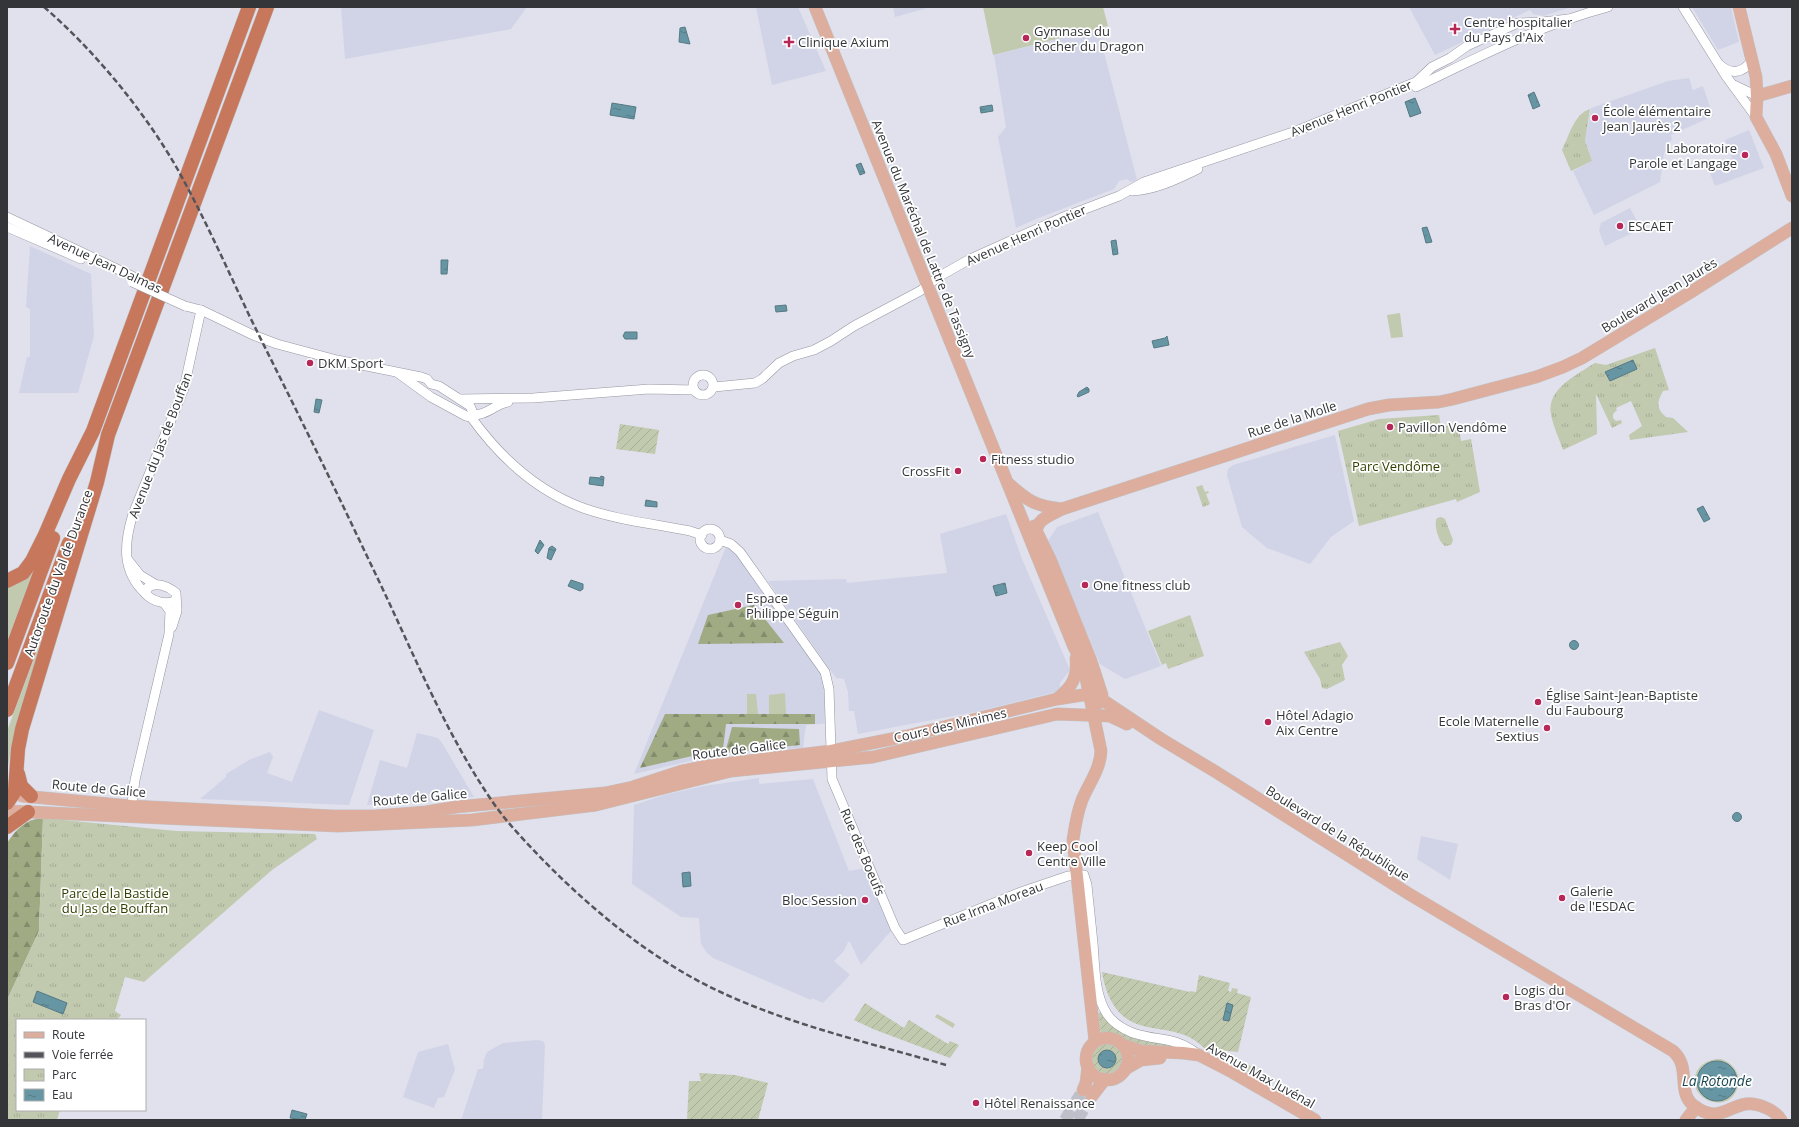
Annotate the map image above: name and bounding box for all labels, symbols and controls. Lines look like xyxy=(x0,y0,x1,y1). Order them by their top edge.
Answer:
place label: Centre hospitalier du Pays d'Aix xyxy=(1464,13,1573,46)
place label: Gymnase du Rocher du Dragon xyxy=(1034,22,1144,55)
marker: Centre hospitalier du Pays d'Aix xyxy=(1449,23,1461,35)
place label: Clinique Axium xyxy=(798,33,889,51)
marker: Gymnase du Rocher du Dragon xyxy=(1021,33,1031,43)
marker: Clinique Axium xyxy=(783,36,795,48)
street label: Avenue Henri Pontier xyxy=(1288,75,1415,141)
place label: École élémentaire Jean Jaurès 2 xyxy=(1601,102,1711,135)
marker: École élémentaire Jean Jaurès 2 xyxy=(1590,113,1600,123)
street label: Avenue du Maréchal de Lattre de Tassigny xyxy=(868,117,980,361)
place label: Laboratoire Parole et Langage xyxy=(1629,139,1737,172)
marker: Laboratoire Parole et Langage xyxy=(1740,150,1750,160)
street label: Avenue Henri Pontier xyxy=(963,200,1089,270)
place label: ESCAET xyxy=(1628,217,1674,235)
marker: ESCAET xyxy=(1615,221,1625,231)
street label: Avenue Jean Dalmas xyxy=(45,229,165,297)
street label: Boulevard Jean Jaurès xyxy=(1598,253,1720,337)
place label: DKM Sport xyxy=(318,354,384,372)
marker: DKM Sport xyxy=(305,358,315,368)
street label: Avenue du Jas de Bouffan xyxy=(124,369,196,521)
street label: Rue de la Molle xyxy=(1245,396,1339,442)
place label: Pavillon Vendôme xyxy=(1398,418,1507,436)
marker: Pavillon Vendôme xyxy=(1385,422,1395,432)
place label: Fitness studio xyxy=(991,450,1075,468)
marker: Fitness studio xyxy=(978,454,988,464)
park label: Parc Vendôme xyxy=(1352,457,1440,475)
place label: CrossFit xyxy=(902,462,950,480)
marker: CrossFit xyxy=(953,466,963,476)
street label: Autoroute du Val de Durance xyxy=(19,487,97,659)
place label: One fitness club xyxy=(1093,576,1191,594)
marker: One fitness club xyxy=(1080,580,1090,590)
place label: Espace Philippe Séguin xyxy=(746,589,839,622)
marker: Espace Philippe Séguin xyxy=(733,600,743,610)
place label: Église Saint-Jean-Baptiste du Faubourg xyxy=(1546,686,1698,719)
marker: Église Saint-Jean-Baptiste du Faubourg xyxy=(1533,697,1543,707)
street label: Cours des Minimes xyxy=(892,703,1008,747)
place label: Hôtel Adagio Aix Centre xyxy=(1276,706,1354,739)
place label: Ecole Maternelle Sextius xyxy=(1438,712,1539,745)
marker: Hôtel Adagio Aix Centre xyxy=(1263,717,1273,727)
marker: Ecole Maternelle Sextius xyxy=(1542,723,1552,733)
street label: Route de Galice xyxy=(691,734,787,764)
street label: Route de Galice xyxy=(51,775,147,801)
street label: Boulevard de la République xyxy=(1263,781,1413,885)
street label: Route de Galice xyxy=(372,784,468,810)
street label: Rue des Boeufs xyxy=(836,805,890,899)
place label: Keep Cool Centre Ville xyxy=(1037,837,1106,870)
marker: Keep Cool Centre Ville xyxy=(1024,848,1034,858)
street label: Rue Irma Moreau xyxy=(940,877,1046,931)
place label: Galerie de l'ESDAC xyxy=(1570,882,1635,915)
park label: Parc de la Bastide du Jas de Bouffan xyxy=(61,884,169,917)
place label: Bloc Session xyxy=(782,891,857,909)
marker: Galerie de l'ESDAC xyxy=(1557,893,1567,903)
marker: Bloc Session xyxy=(860,895,870,905)
place label: Logis du Bras d'Or xyxy=(1514,981,1571,1014)
marker: Logis du Bras d'Or xyxy=(1501,992,1511,1002)
legend xyxy=(16,1019,146,1111)
text: Route xyxy=(52,1026,85,1043)
street label: Avenue Max Juvénal xyxy=(1204,1038,1318,1112)
text: Voie ferrée xyxy=(52,1046,114,1063)
text: Parc xyxy=(52,1066,77,1083)
water label: La Rotonde xyxy=(1682,1071,1752,1090)
text: Eau xyxy=(52,1086,73,1103)
place label: Hôtel Renaissance xyxy=(984,1094,1095,1112)
marker: Hôtel Renaissance xyxy=(971,1098,981,1108)

